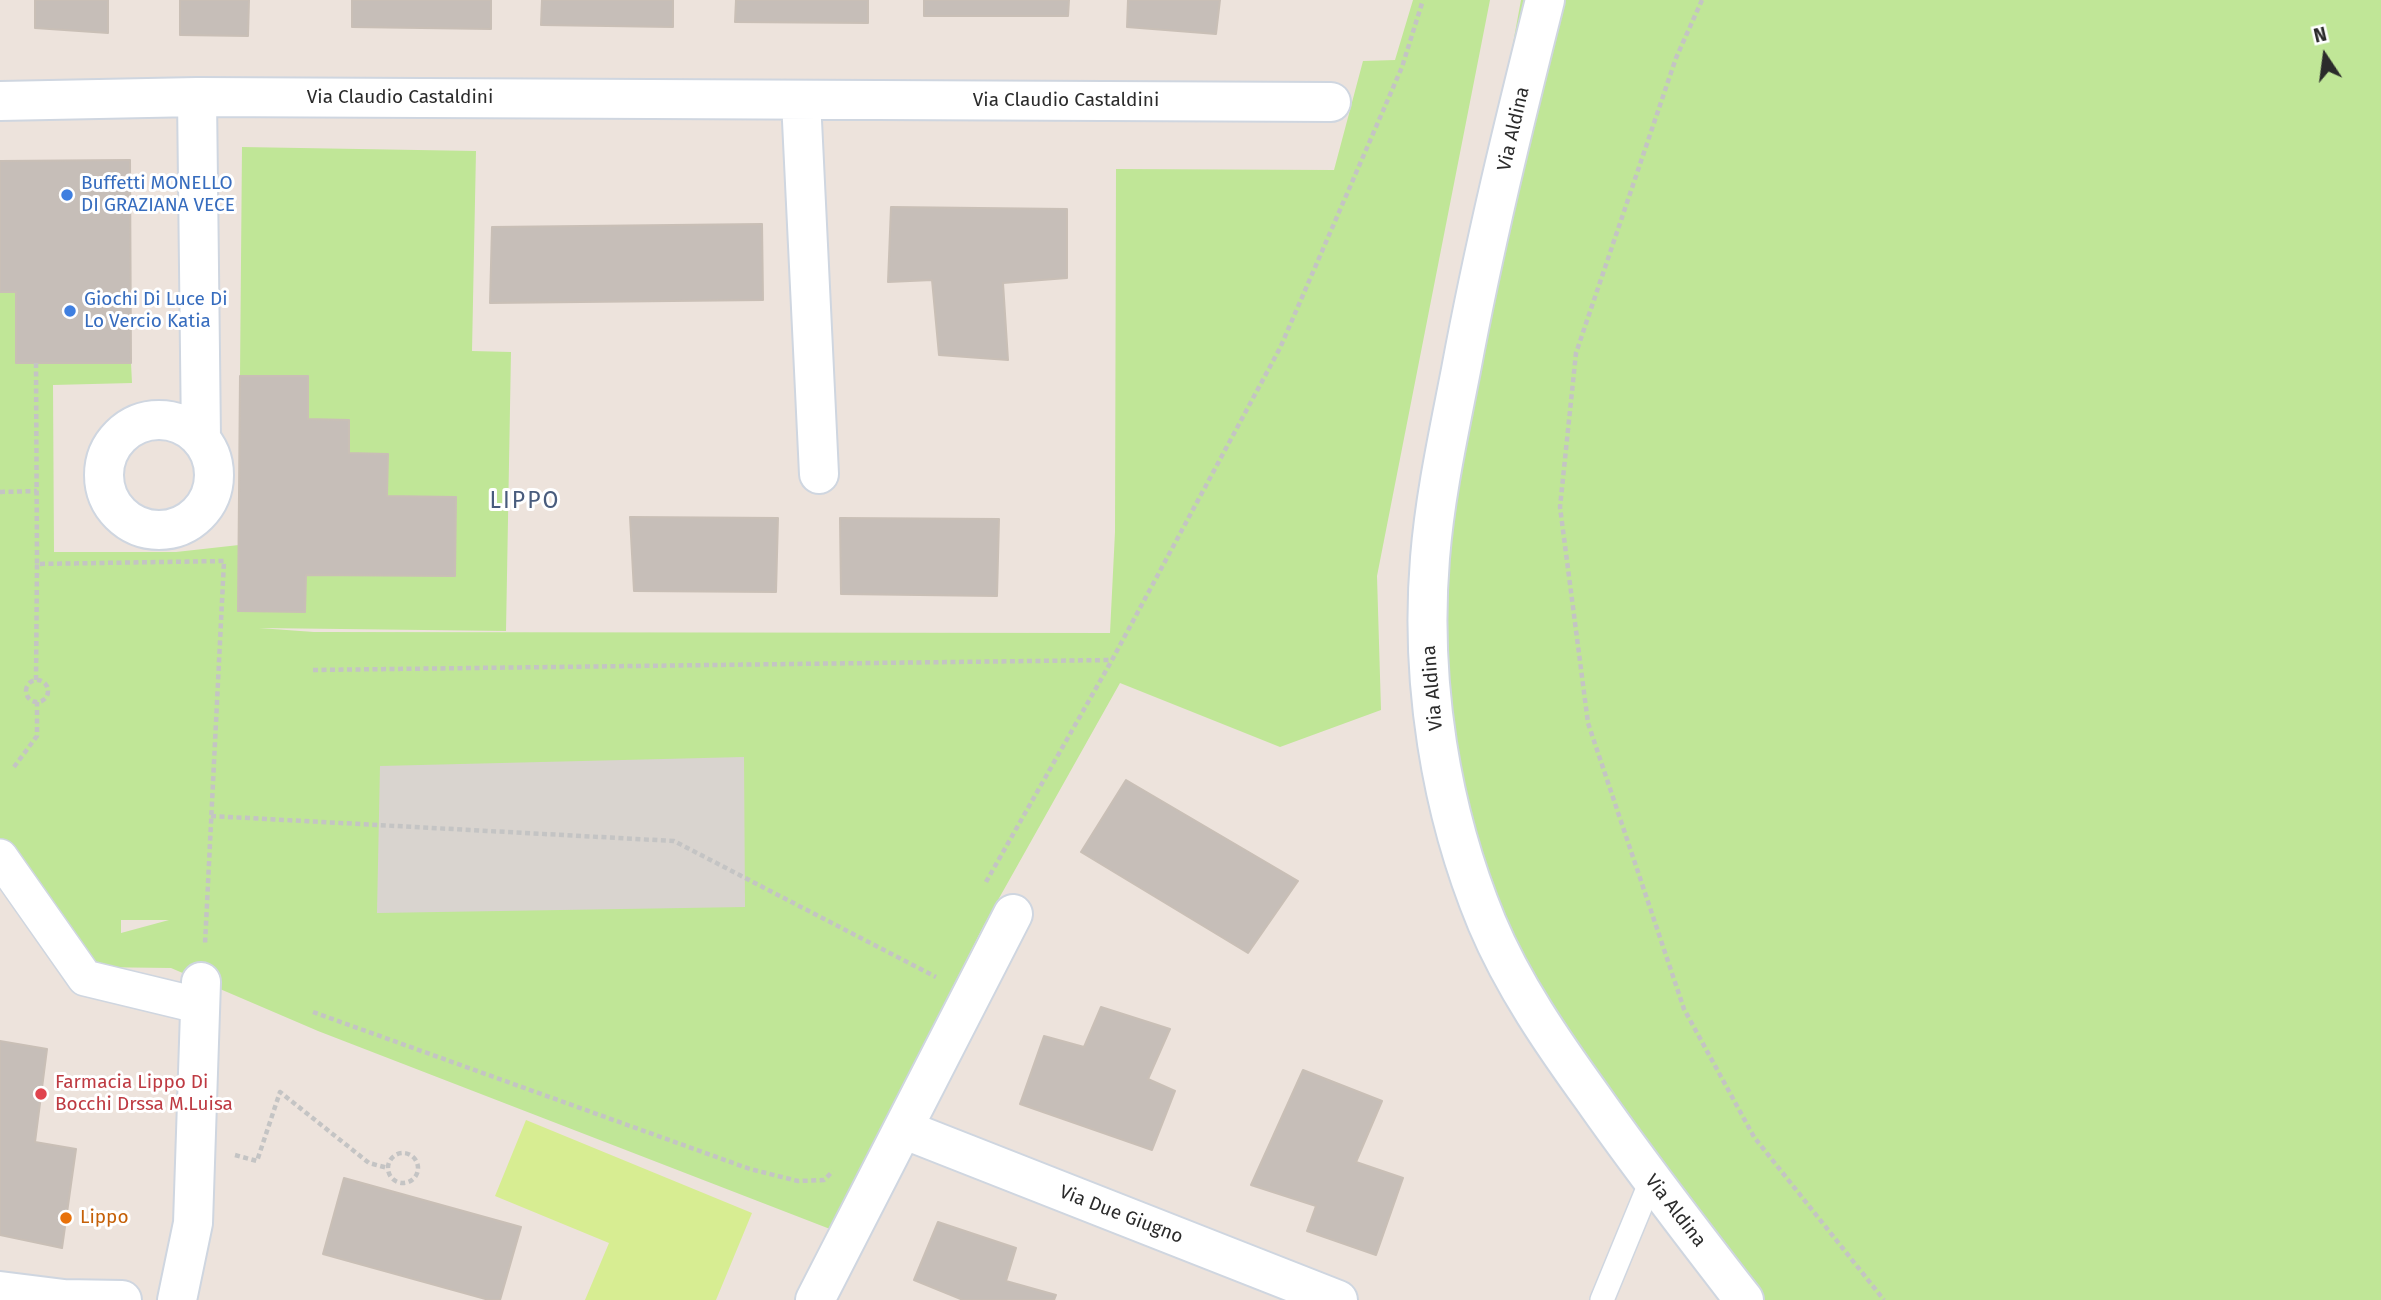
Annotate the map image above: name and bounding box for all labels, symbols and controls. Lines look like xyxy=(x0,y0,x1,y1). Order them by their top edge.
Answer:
north arrow xyxy=(2290,21,2360,91)
text: N xyxy=(2311,22,2329,48)
street label: Via Aldina xyxy=(1493,85,1535,173)
street label: Via Claudio Castaldini xyxy=(307,87,493,109)
street label: Via Claudio Castaldini xyxy=(973,90,1159,112)
place label: Buffetti MONELLO DI GRAZIANA VECE xyxy=(81,173,235,217)
marker: Buffetti MONELLO DI GRAZIANA VECE xyxy=(59,187,75,203)
place label: Giochi Di Luce Di Lo Vercio Katia xyxy=(84,289,228,333)
marker: Giochi Di Luce Di Lo Vercio Katia xyxy=(62,303,78,319)
district label: LIPPO xyxy=(490,488,560,516)
street label: Via Aldina xyxy=(1418,644,1448,732)
place label: Farmacia Lippo Di Bocchi Drssa M.Luisa xyxy=(55,1072,233,1116)
marker: Farmacia Lippo Di Bocchi Drssa M.Luisa xyxy=(33,1086,49,1102)
street label: Via Aldina xyxy=(1640,1170,1710,1252)
street label: Via Due Giugno xyxy=(1056,1181,1186,1249)
place label: Lippo xyxy=(80,1207,128,1229)
marker: Lippo xyxy=(58,1210,74,1226)

